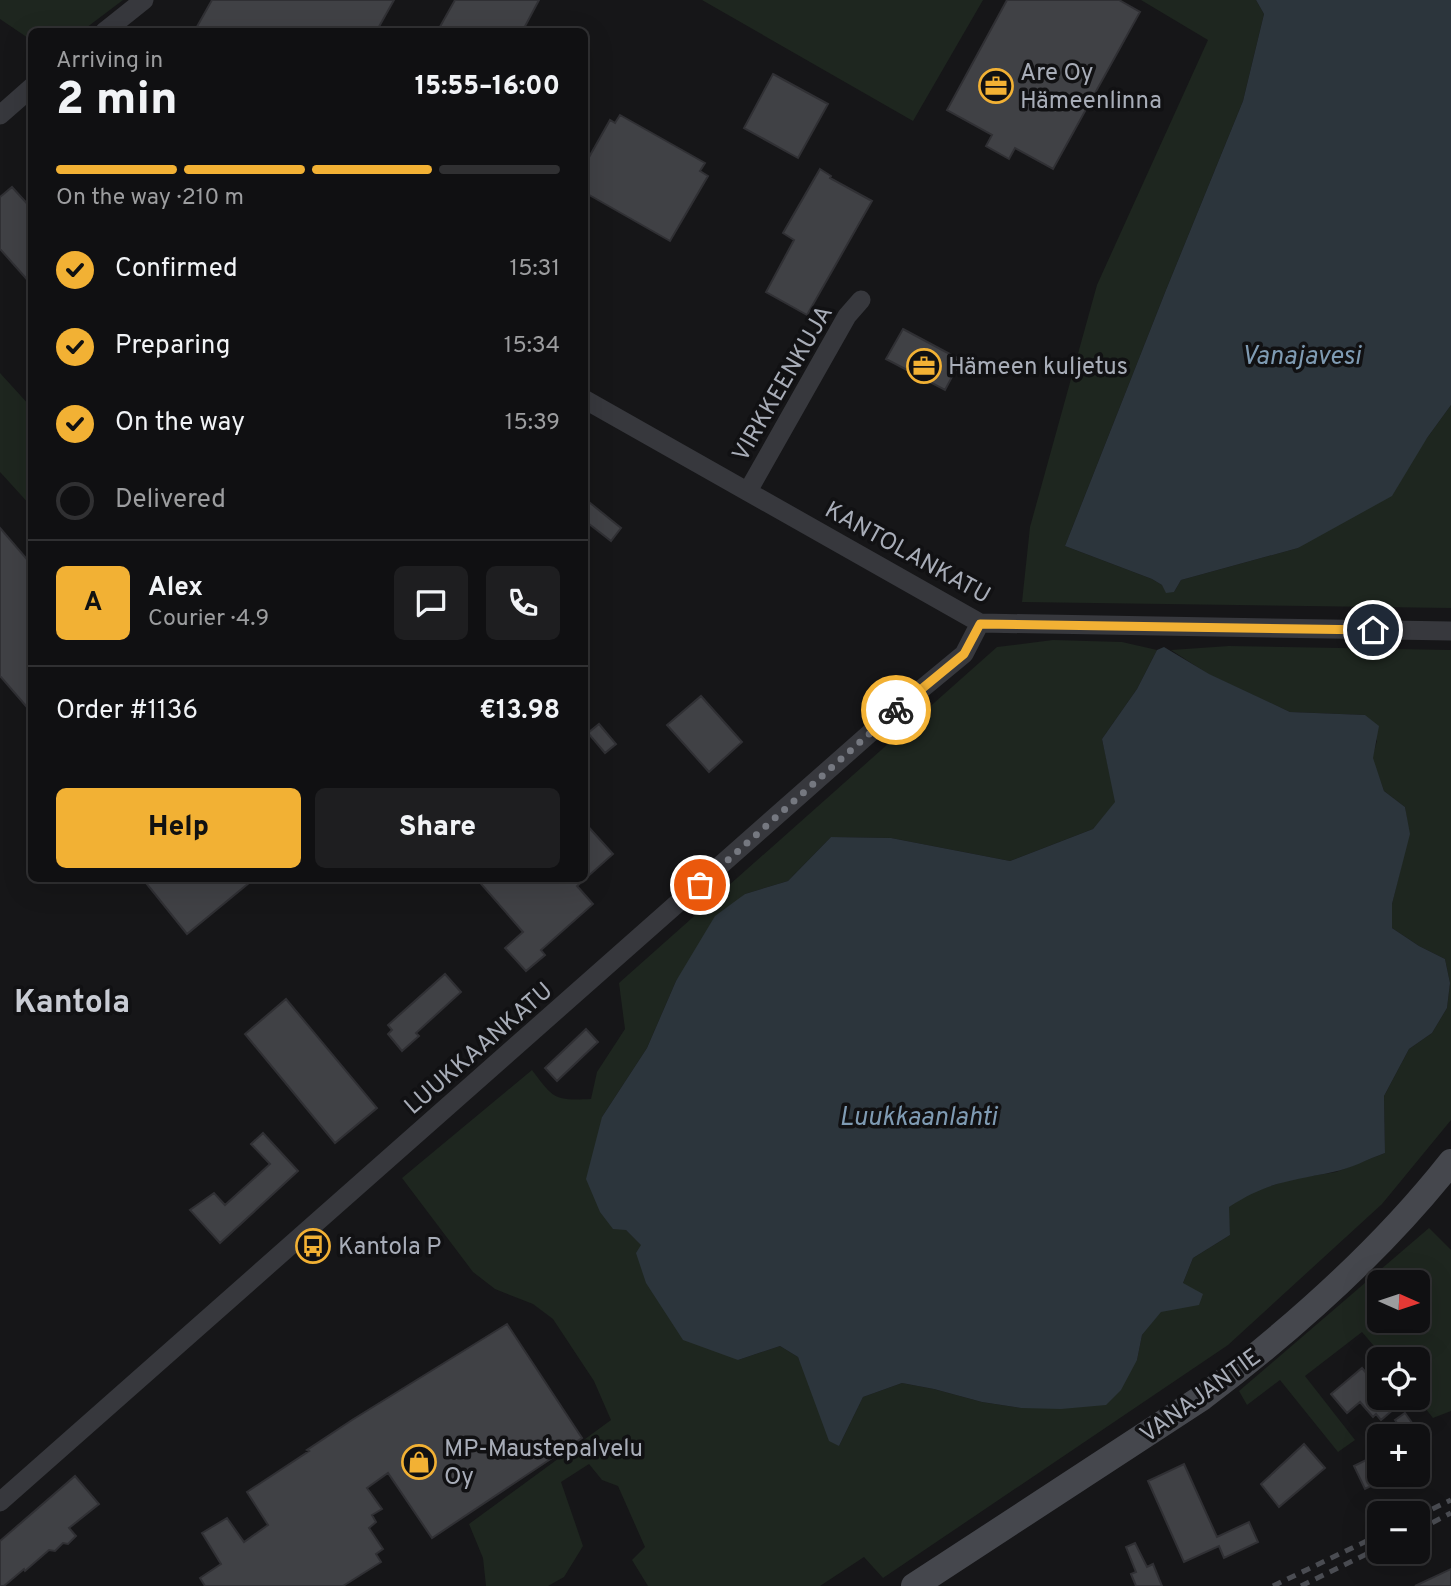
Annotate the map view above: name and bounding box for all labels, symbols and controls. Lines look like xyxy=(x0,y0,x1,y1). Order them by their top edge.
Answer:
text: Arriving in xyxy=(56,47,163,76)
place label: Are Oy Hämeenlinna xyxy=(1020,59,1162,117)
office icon: Are Oy Hämeenlinna xyxy=(977,67,1015,105)
text: 15:55–16:00 xyxy=(415,71,560,104)
text: 2 min xyxy=(56,72,178,131)
text: On the way · 210 m xyxy=(56,184,244,213)
icon: check xyxy=(56,251,94,289)
text: Confirmed xyxy=(115,253,238,286)
text: 15:31 xyxy=(510,255,560,284)
street label: VIRKKEENKUJA xyxy=(727,301,841,467)
icon: check xyxy=(56,328,94,366)
text: Preparing xyxy=(115,330,230,363)
text: 15:34 xyxy=(504,332,560,361)
water label: Vanajavesi xyxy=(1241,341,1362,374)
office icon: Hämeen kuljetus xyxy=(905,347,943,385)
place label: Hämeen kuljetus xyxy=(948,353,1128,383)
icon: check xyxy=(56,405,94,443)
text: On the way xyxy=(115,407,245,440)
text: 15:39 xyxy=(505,409,560,438)
text: Delivered xyxy=(115,484,226,517)
street label: KANTOLANKATU xyxy=(819,496,995,612)
button: chat xyxy=(394,566,468,640)
button: phone xyxy=(486,566,560,640)
text: Alex xyxy=(148,572,203,605)
text: A xyxy=(84,587,102,620)
pin xyxy=(1343,600,1403,660)
text: Courier · 4.9 xyxy=(148,605,269,634)
icon: home xyxy=(1354,611,1392,649)
courier xyxy=(861,675,931,745)
icon: bike xyxy=(877,691,915,729)
text: Order #1136 xyxy=(56,695,198,728)
text: €13.98 xyxy=(479,695,560,728)
button: Help xyxy=(56,788,301,868)
button: Share xyxy=(315,788,560,868)
pin xyxy=(670,855,730,915)
icon: bag xyxy=(681,866,719,904)
street label: LUUKKAANKATU xyxy=(399,977,560,1122)
district label: Kantola xyxy=(14,984,130,1024)
water label: Luukkaanlahti xyxy=(839,1102,998,1135)
bus stop icon: Kantola P xyxy=(294,1227,332,1265)
place label: Kantola P xyxy=(338,1233,441,1263)
north arrow xyxy=(1367,1270,1430,1334)
map controls xyxy=(1367,1270,1430,1564)
street label: VANAJANTIE xyxy=(1135,1343,1267,1451)
button: locate xyxy=(1367,1347,1430,1410)
button: + xyxy=(1367,1424,1430,1487)
place label: MP-Maustepalvelu Oy xyxy=(444,1435,643,1493)
shop icon: MP-Maustepalvelu Oy xyxy=(400,1443,438,1481)
button: − xyxy=(1367,1501,1430,1564)

